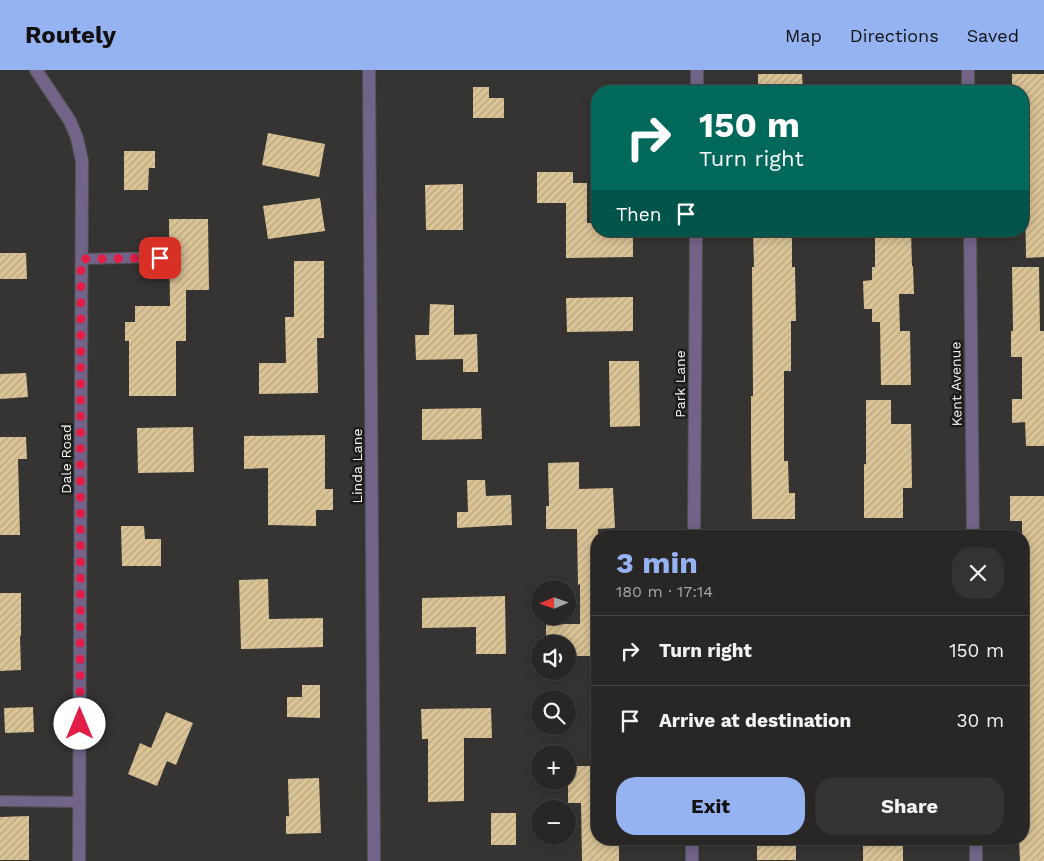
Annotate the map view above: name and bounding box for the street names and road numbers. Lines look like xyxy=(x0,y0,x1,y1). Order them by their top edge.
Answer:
street label: Kent Avenue xyxy=(947,341,965,427)
street label: Park Lane xyxy=(672,350,688,418)
street label: Dale Road xyxy=(58,424,74,494)
street label: Linda Lane xyxy=(349,429,365,503)

